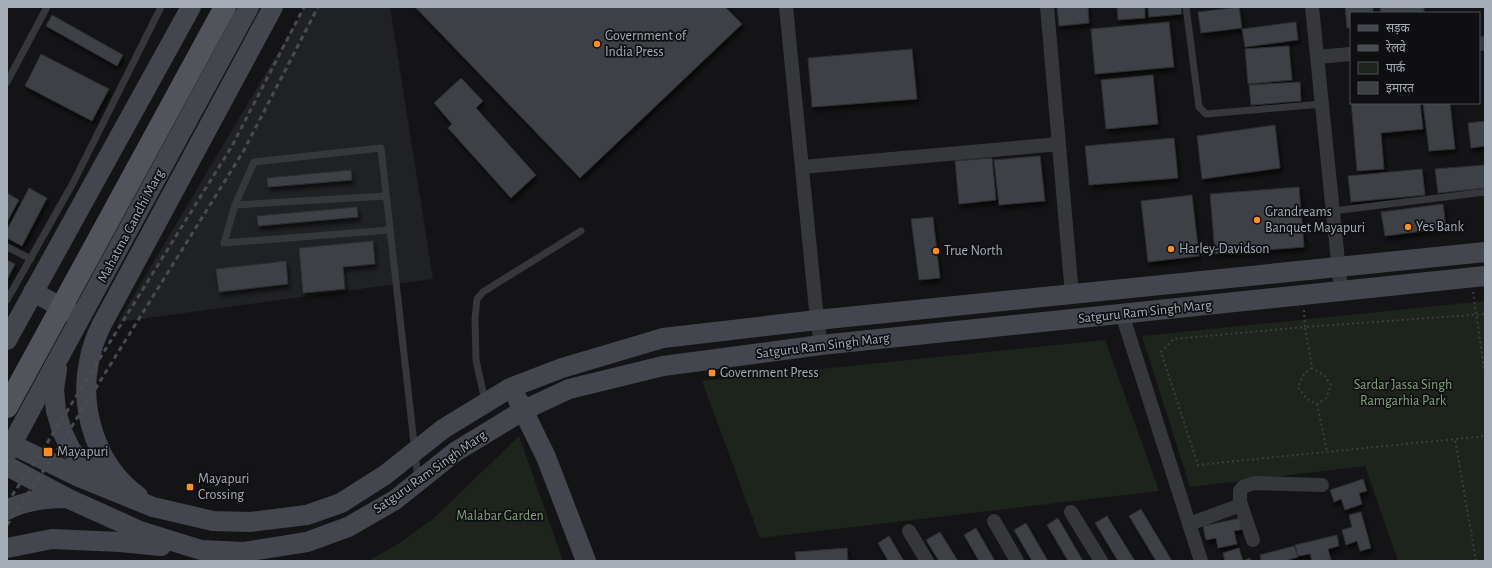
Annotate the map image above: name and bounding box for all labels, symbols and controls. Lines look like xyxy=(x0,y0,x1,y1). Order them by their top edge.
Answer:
legend xyxy=(1350,12,1480,104)
text: सड़क xyxy=(1386,22,1411,35)
place label: Government of India Press xyxy=(605,29,687,59)
marker: Government of India Press xyxy=(592,39,602,49)
text: रेलवे xyxy=(1386,40,1406,54)
text: पार्क xyxy=(1386,61,1406,74)
text: इमारत xyxy=(1386,82,1415,95)
street label: Mahatma Gandhi Marg xyxy=(95,167,167,285)
place label: Grandreams Banquet Mayapuri xyxy=(1265,205,1365,235)
marker: Grandreams Banquet Mayapuri xyxy=(1252,215,1262,225)
place label: Yes Bank xyxy=(1416,220,1465,234)
marker: Yes Bank xyxy=(1403,222,1413,232)
place label: Harley-Davidson xyxy=(1179,242,1270,256)
place label: True North xyxy=(944,244,1003,258)
marker: Harley-Davidson xyxy=(1166,244,1176,254)
marker: True North xyxy=(931,246,941,256)
street label: Satguru Ram Singh Marg xyxy=(1077,298,1213,326)
street label: Satguru Ram Singh Marg xyxy=(755,331,891,361)
place label: Government Press xyxy=(720,366,819,380)
marker: Government Press xyxy=(707,368,717,378)
park label: Sardar Jassa Singh Ramgarhia Park xyxy=(1354,378,1452,408)
street label: Satguru Ram Singh Marg xyxy=(371,428,489,516)
place label: Mayapuri xyxy=(57,445,108,459)
marker: Mayapuri xyxy=(42,446,54,458)
place label: Mayapuri Crossing xyxy=(198,472,249,502)
marker: Mayapuri Crossing xyxy=(185,482,195,492)
park label: Malabar Garden xyxy=(456,509,544,523)

